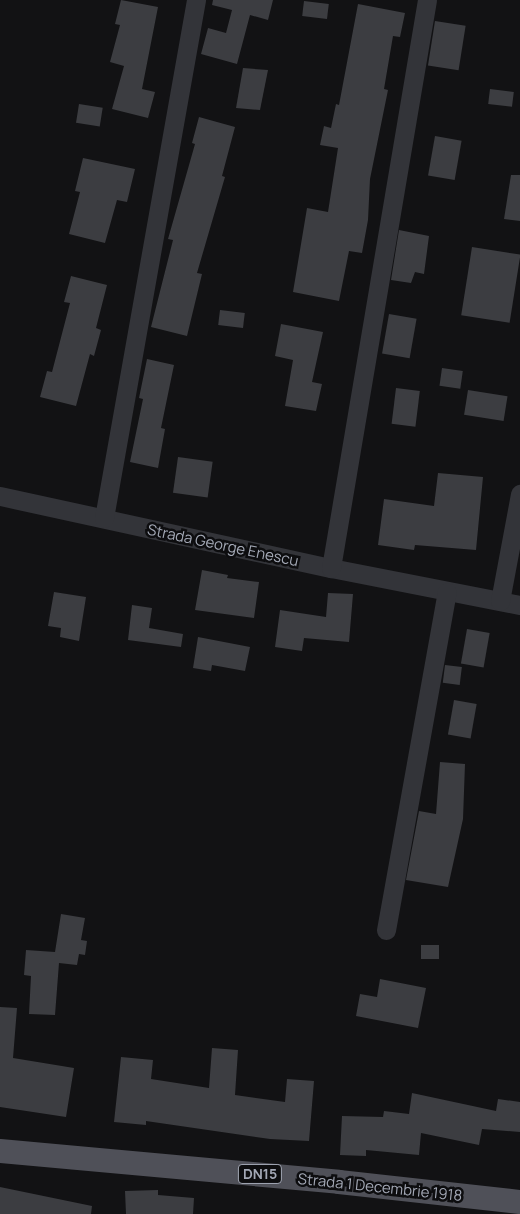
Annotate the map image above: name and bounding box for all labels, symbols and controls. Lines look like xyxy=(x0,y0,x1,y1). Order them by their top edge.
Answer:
street label: Strada George Enescu xyxy=(146,520,300,570)
road number: DN15 xyxy=(238,1162,282,1186)
street label: Strada 1 Decembrie 1918 xyxy=(297,1169,463,1205)

